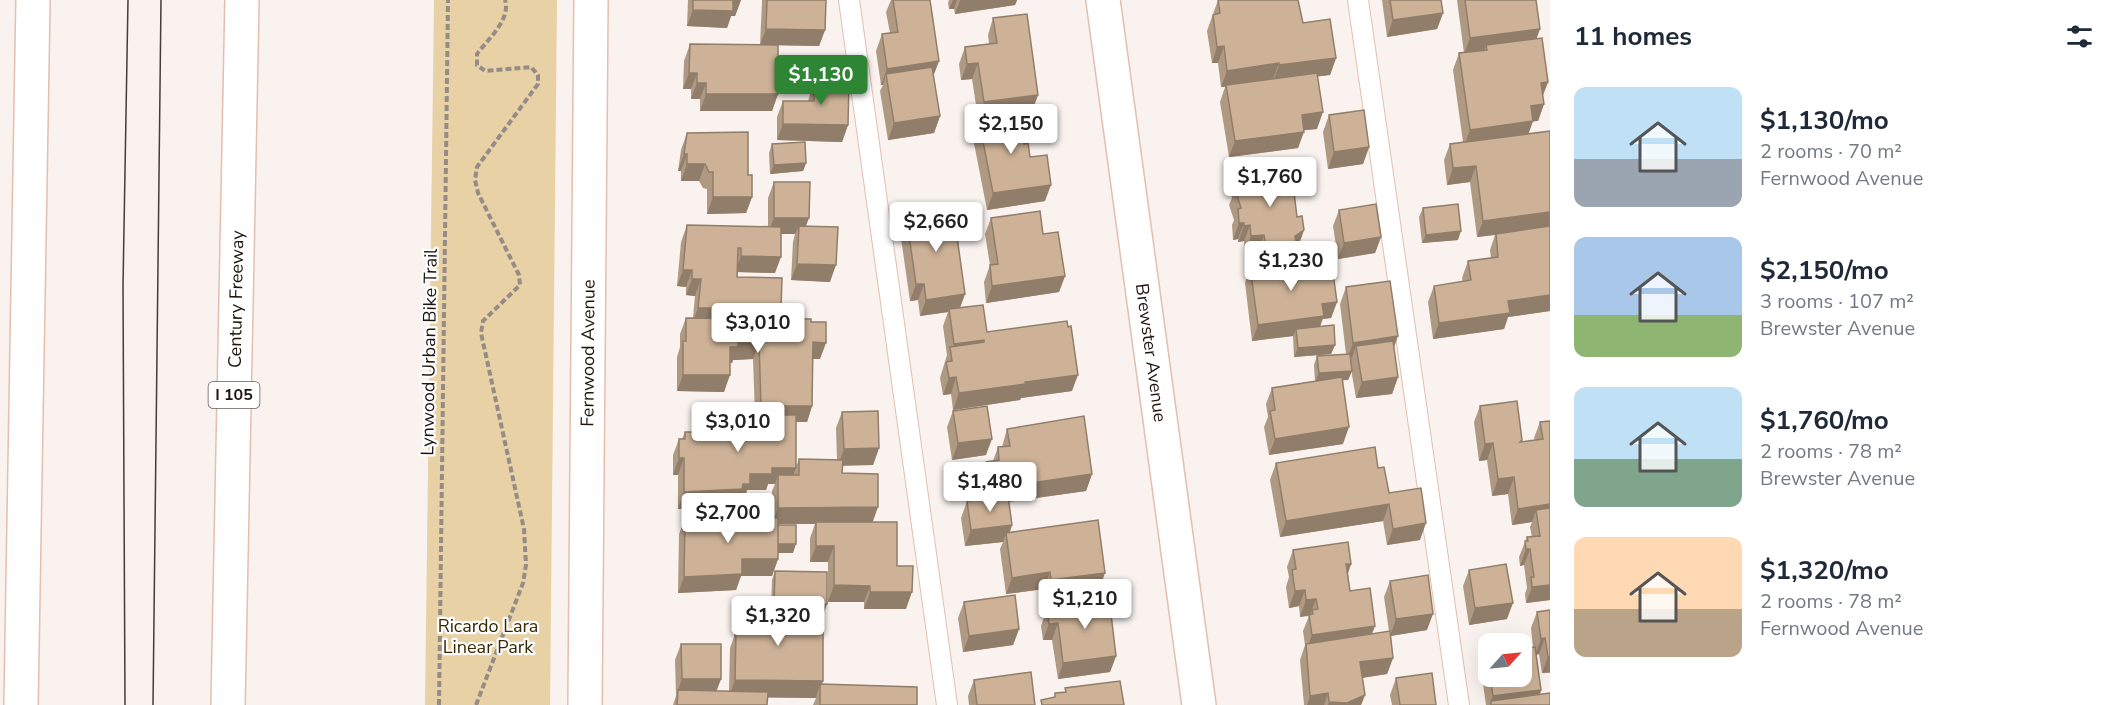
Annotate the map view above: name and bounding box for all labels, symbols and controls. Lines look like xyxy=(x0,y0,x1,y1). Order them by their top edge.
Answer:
text: 11 homes xyxy=(1574,19,1692,54)
icon: filters xyxy=(2063,20,2096,53)
pin: $1,130 xyxy=(772,55,870,106)
text: $1,130 xyxy=(789,61,853,88)
text: $1,130/mo xyxy=(1760,103,1889,138)
pin: $2,150 xyxy=(962,104,1060,155)
text: $2,150 xyxy=(979,110,1043,137)
icon: home xyxy=(1622,111,1694,183)
text: 2 rooms · 70 m² xyxy=(1760,138,1902,165)
pin: $1,760 xyxy=(1221,157,1319,208)
text: $1,760 xyxy=(1238,163,1302,190)
text: Fernwood Avenue xyxy=(1760,165,1923,192)
pin: $2,660 xyxy=(887,202,985,253)
text: $2,660 xyxy=(904,208,968,235)
street label: Century Freeway xyxy=(223,229,249,368)
pin: $1,230 xyxy=(1242,241,1340,292)
text: $1,230 xyxy=(1259,247,1323,274)
street label: Lynwood Urban Bike Trail xyxy=(415,248,443,456)
text: $2,150/mo xyxy=(1760,253,1889,288)
icon: home xyxy=(1622,261,1694,333)
street label: Fernwood Avenue xyxy=(575,279,601,427)
street label: Brewster Avenue xyxy=(1130,282,1172,424)
text: 3 rooms · 107 m² xyxy=(1760,288,1914,315)
pin: $3,010 xyxy=(709,303,807,354)
text: $3,010 xyxy=(726,309,790,336)
text: Brewster Avenue xyxy=(1760,315,1915,342)
road number: I 105 xyxy=(208,382,260,408)
pin: $3,010 xyxy=(689,402,787,453)
text: $1,760/mo xyxy=(1760,403,1889,438)
text: $3,010 xyxy=(706,408,770,435)
icon: home xyxy=(1622,411,1694,483)
text: 2 rooms · 78 m² xyxy=(1760,438,1902,465)
pin: $1,480 xyxy=(941,462,1039,513)
text: Brewster Avenue xyxy=(1760,465,1915,492)
text: $1,480 xyxy=(958,468,1022,495)
pin: $2,700 xyxy=(679,493,777,544)
text: $2,700 xyxy=(696,499,760,526)
text: $1,320/mo xyxy=(1760,553,1889,588)
icon: home xyxy=(1622,561,1694,633)
pin: $1,210 xyxy=(1036,579,1134,630)
text: $1,210 xyxy=(1053,585,1117,612)
text: 2 rooms · 78 m² xyxy=(1760,588,1902,615)
pin: $1,320 xyxy=(729,596,827,647)
text: $1,320 xyxy=(746,602,810,629)
park label: Ricardo Lara Linear Park xyxy=(438,614,538,659)
text: Fernwood Avenue xyxy=(1760,615,1923,642)
north arrow xyxy=(1478,633,1532,687)
map controls xyxy=(1478,633,1532,687)

